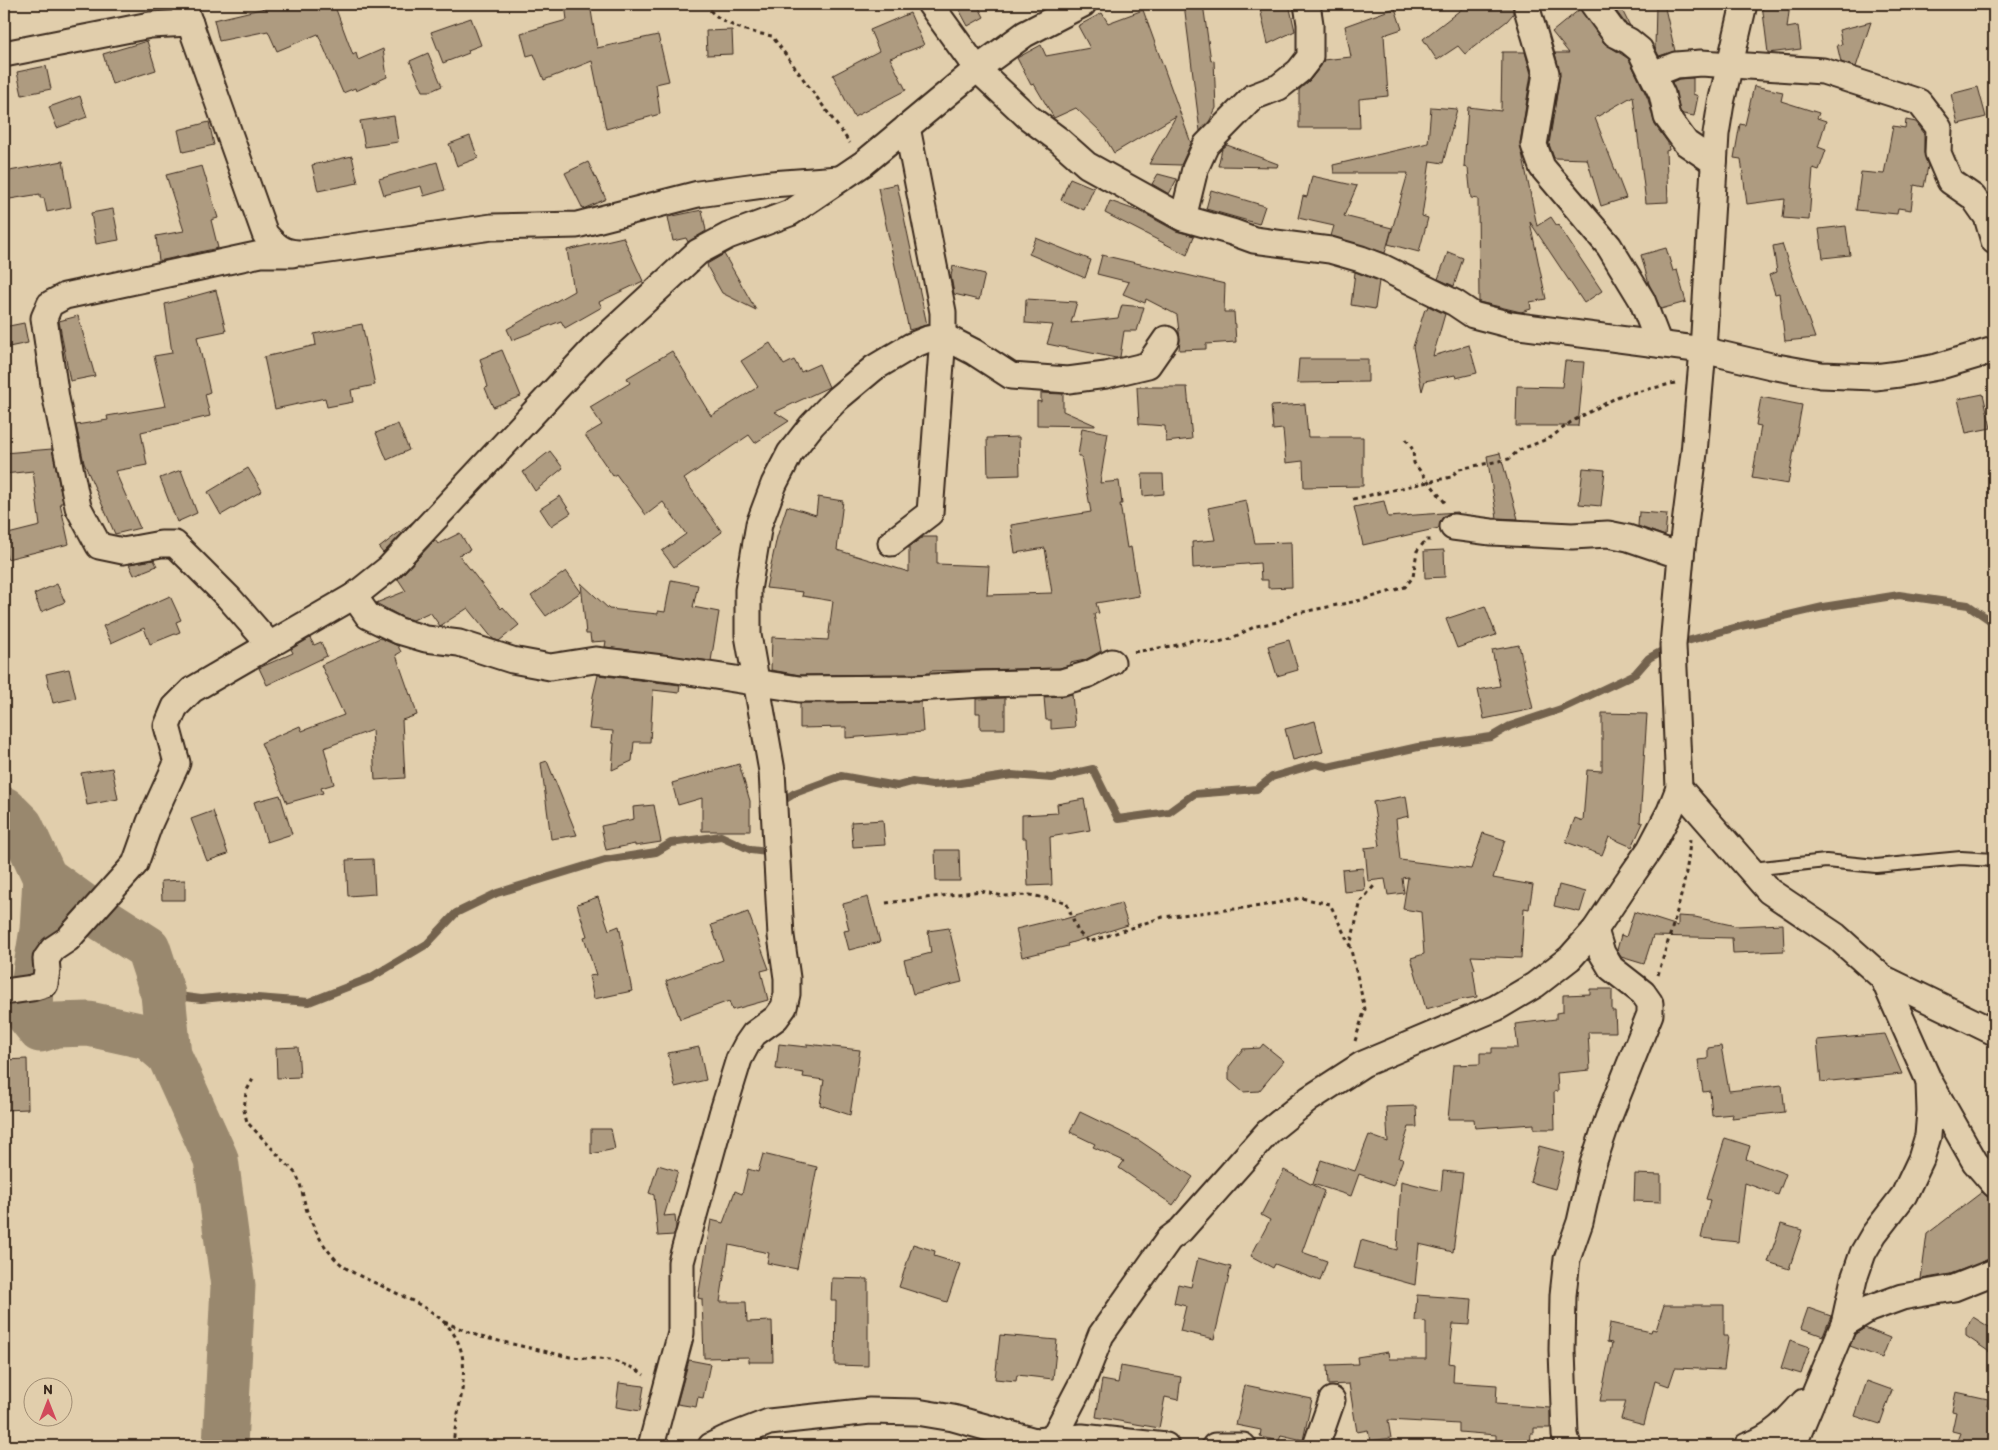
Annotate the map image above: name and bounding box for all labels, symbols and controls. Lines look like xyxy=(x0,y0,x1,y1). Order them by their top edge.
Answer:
north arrow xyxy=(22,1378,72,1428)
text: N xyxy=(43,1381,53,1398)

